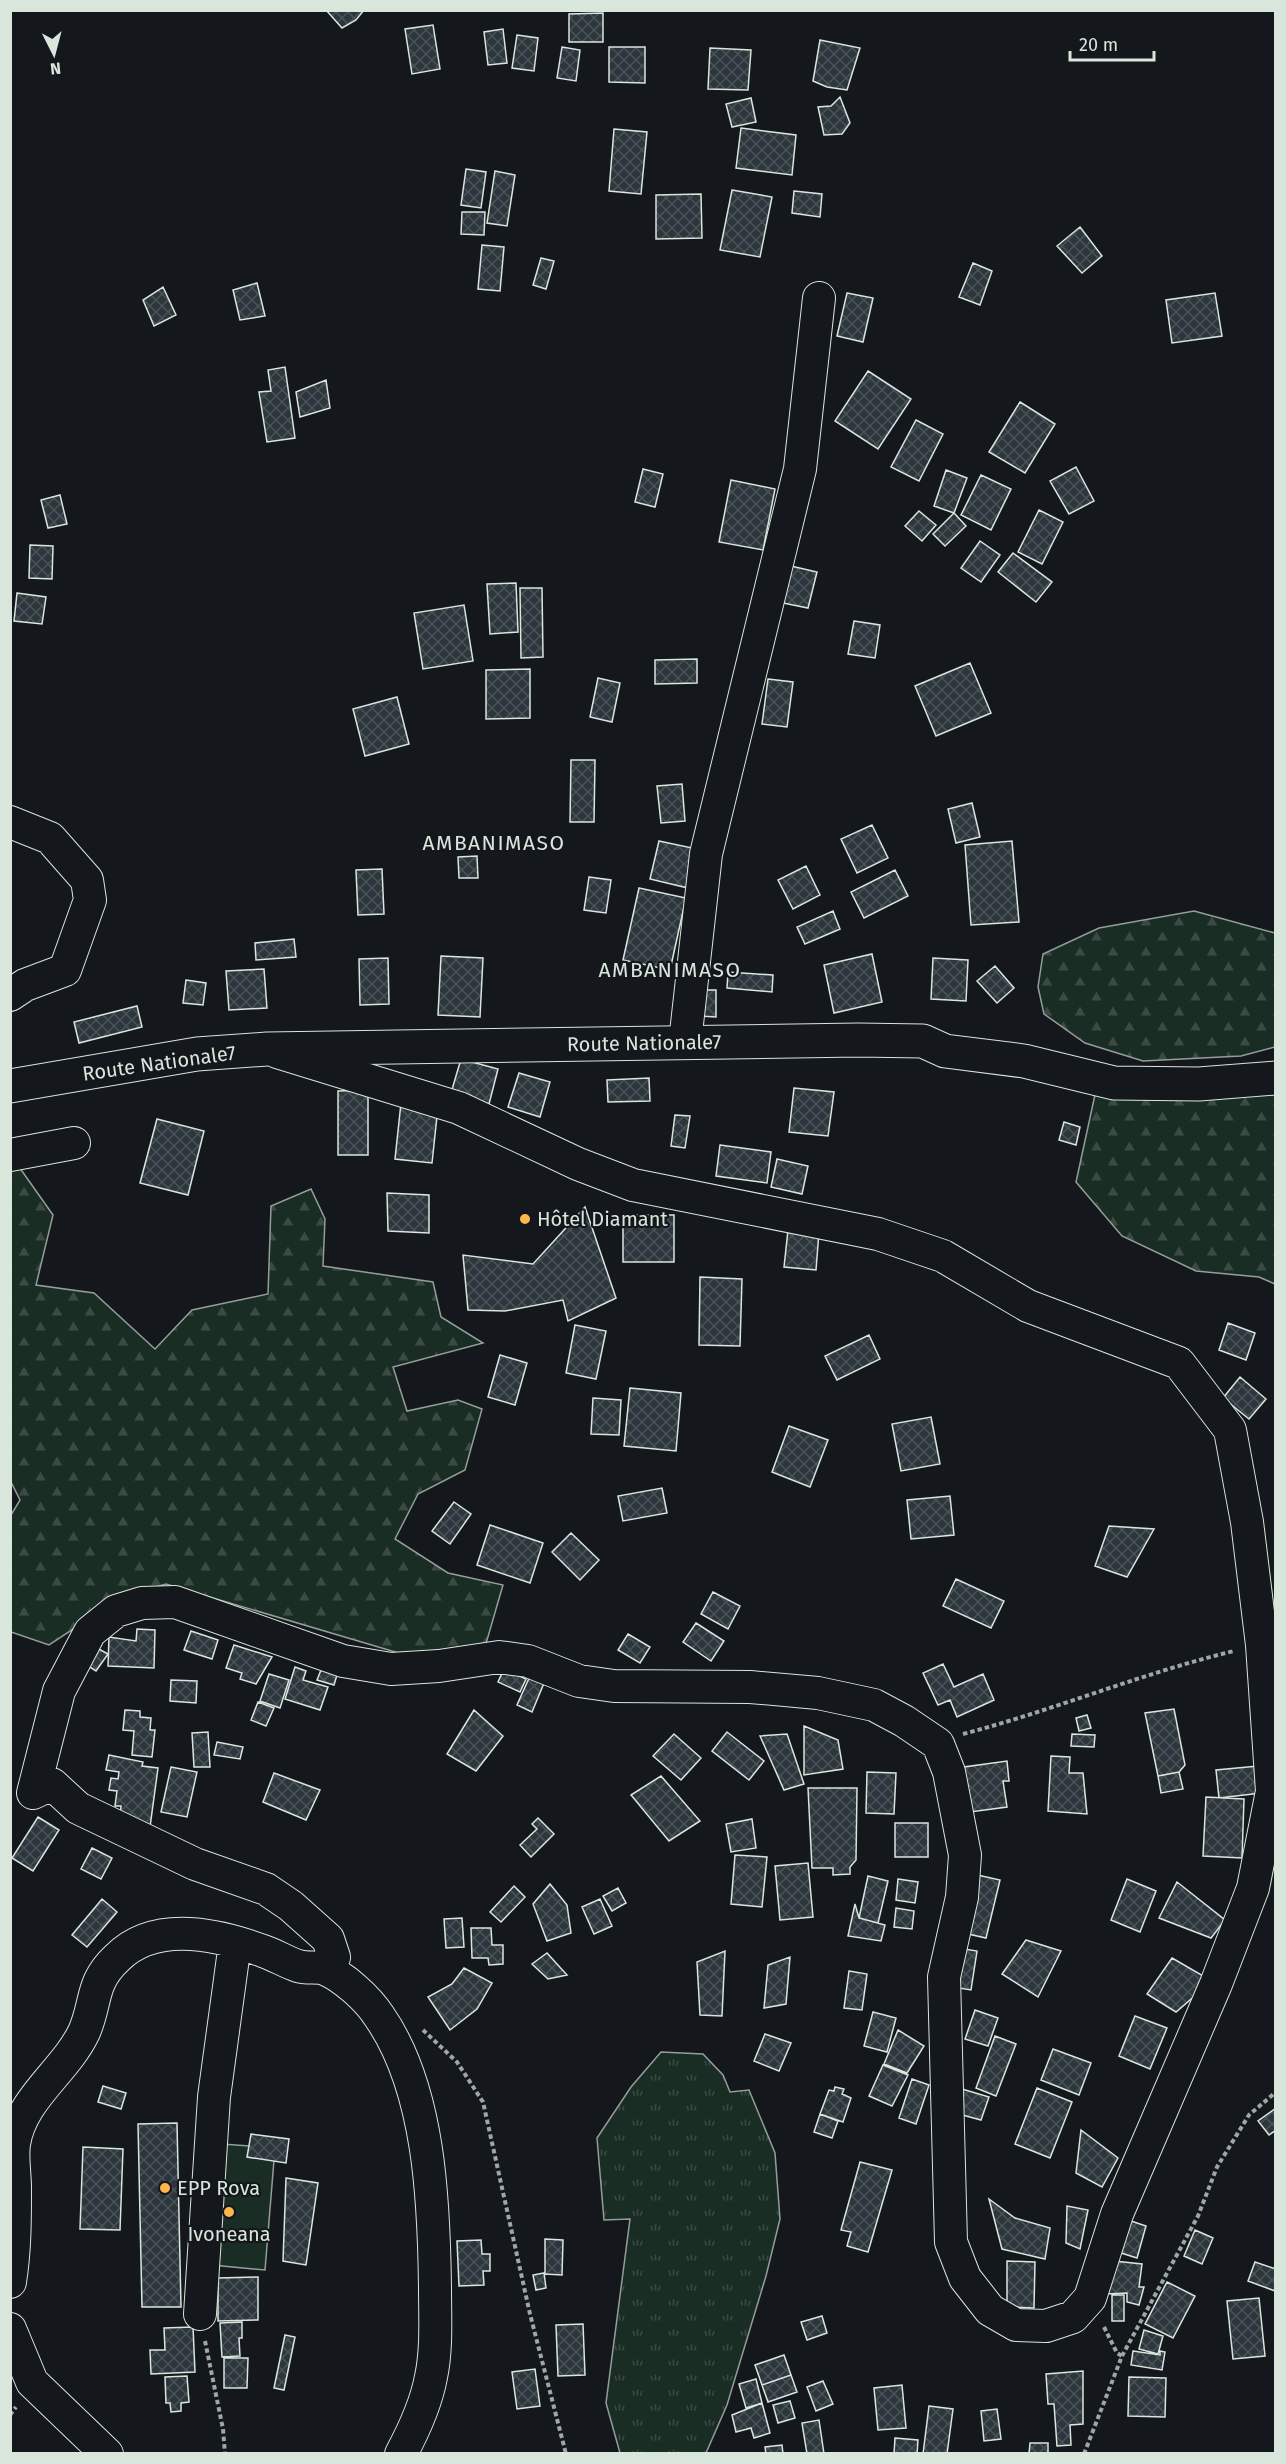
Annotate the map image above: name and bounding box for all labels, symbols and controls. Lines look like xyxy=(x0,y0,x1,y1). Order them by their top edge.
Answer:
north arrow xyxy=(24,24,84,84)
scale bar xyxy=(1070,24,1154,62)
text: 20 m xyxy=(1079,34,1118,56)
text: N xyxy=(49,58,62,78)
district label: AMBANIMASO xyxy=(423,830,565,856)
district label: AMBANIMASO xyxy=(599,957,741,983)
street label: Route Nationale7 xyxy=(567,1030,722,1056)
street label: Route Nationale7 xyxy=(81,1040,237,1086)
place label: Hôtel Diamant xyxy=(537,1207,668,1231)
marker: Hôtel Diamant xyxy=(518,1212,532,1226)
place label: EPP Rova xyxy=(177,2176,260,2200)
marker: EPP Rova xyxy=(158,2181,172,2195)
marker: Ivoneana xyxy=(222,2205,236,2219)
place label: Ivoneana xyxy=(187,2222,271,2246)

